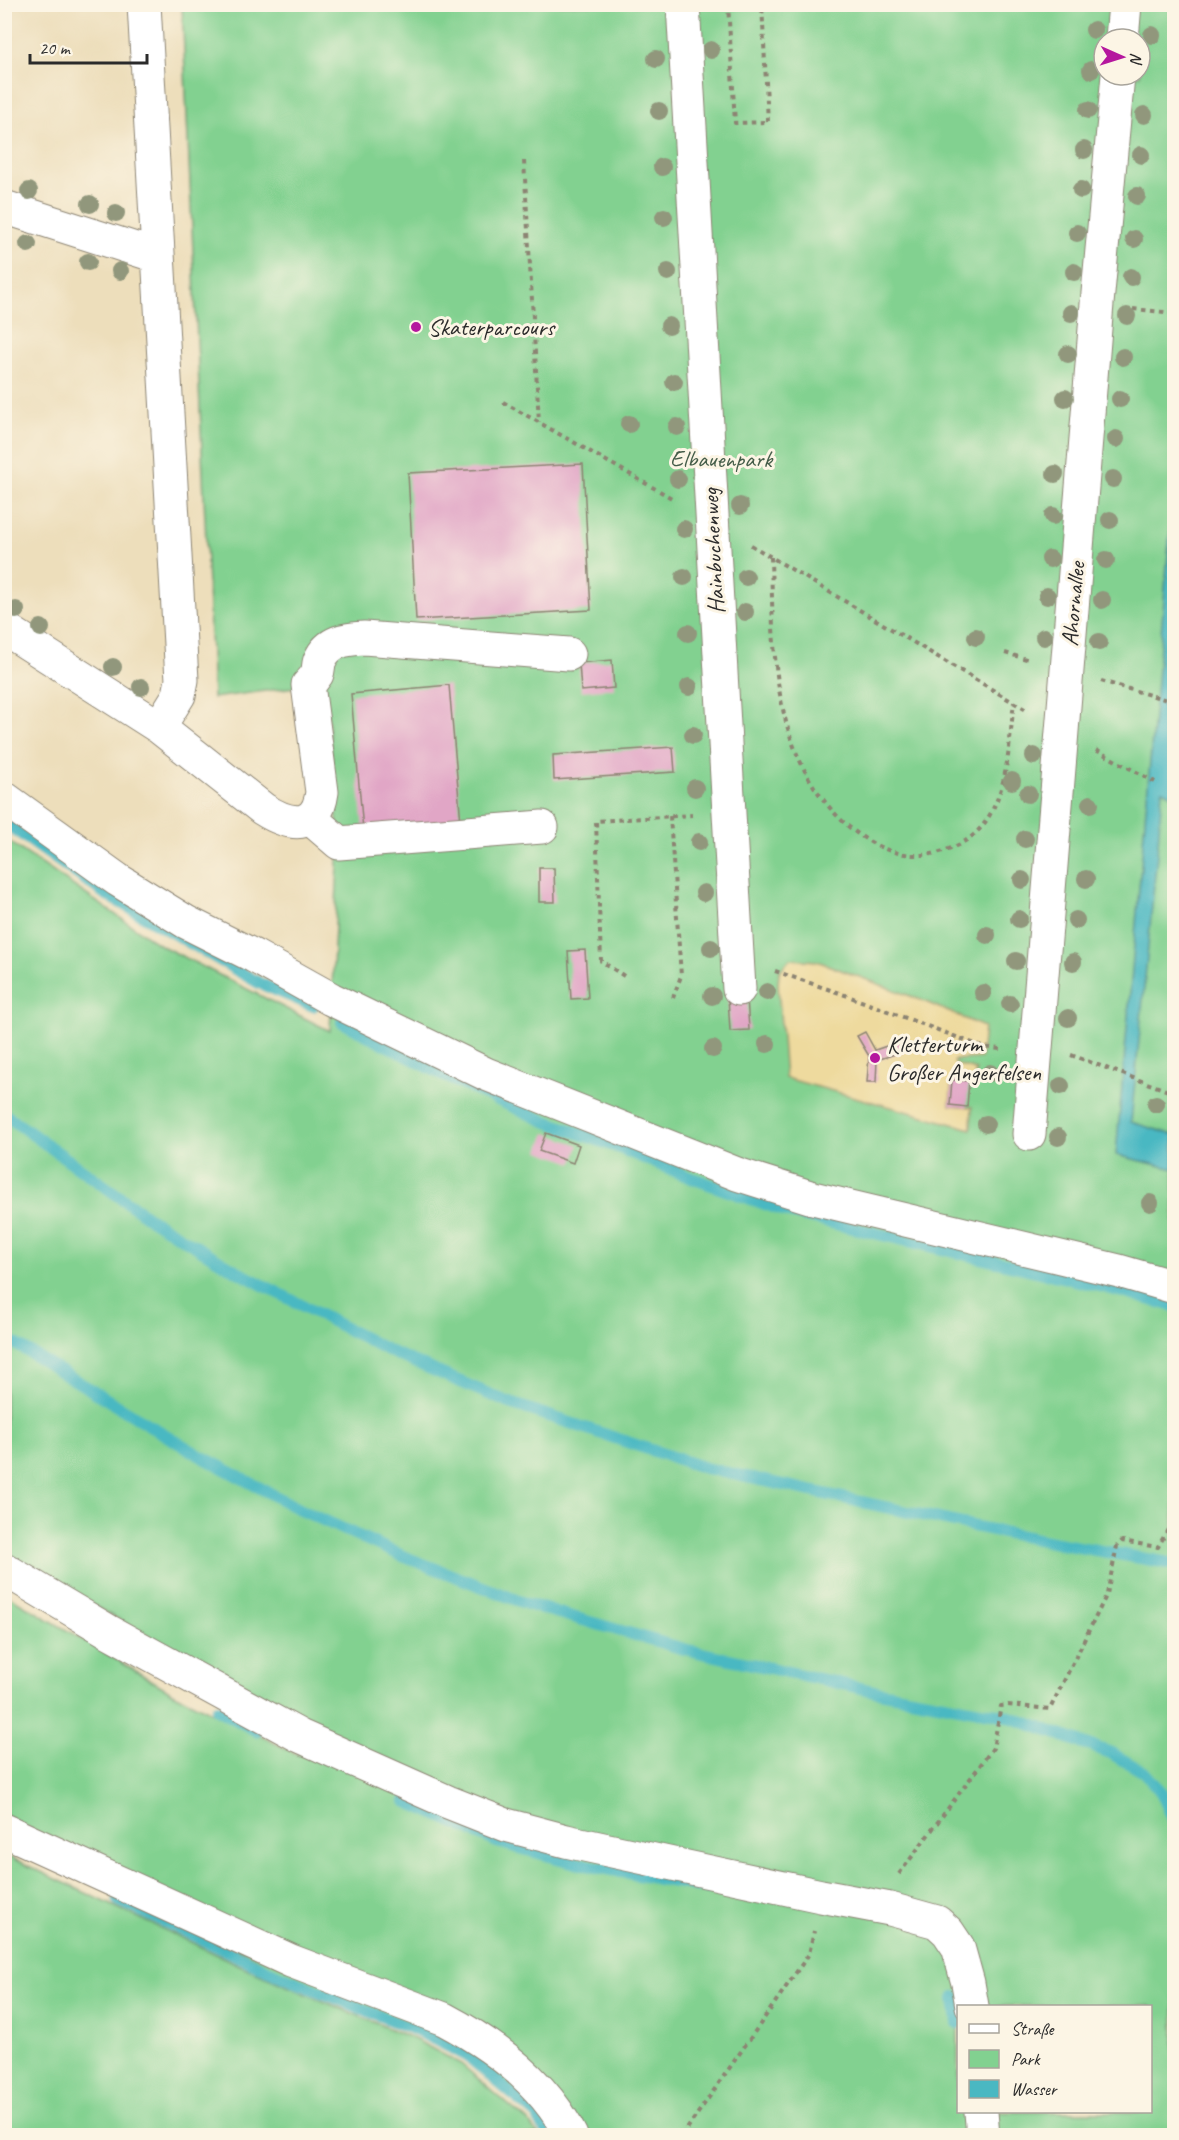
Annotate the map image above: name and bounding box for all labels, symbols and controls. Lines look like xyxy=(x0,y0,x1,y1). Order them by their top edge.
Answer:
scale bar xyxy=(30,27,147,65)
north arrow xyxy=(1092,27,1152,87)
text: 20 m xyxy=(39,37,72,59)
text: N xyxy=(1126,52,1146,66)
place label: Skaterparcours xyxy=(428,312,556,342)
marker: Skaterparcours xyxy=(409,320,423,334)
park label: Elbauenpark xyxy=(670,444,774,474)
street label: Hainbuchenweg xyxy=(695,486,731,615)
street label: Ahornallee xyxy=(1054,558,1092,647)
place label: Kletterturm Großer Angerfelsen xyxy=(887,1029,1041,1087)
marker: Kletterturm Großer Angerfelsen xyxy=(868,1051,882,1065)
legend xyxy=(957,2005,1152,2113)
text: Straße xyxy=(1011,2018,1055,2040)
text: Park xyxy=(1011,2048,1041,2070)
text: Wasser xyxy=(1011,2078,1058,2100)

